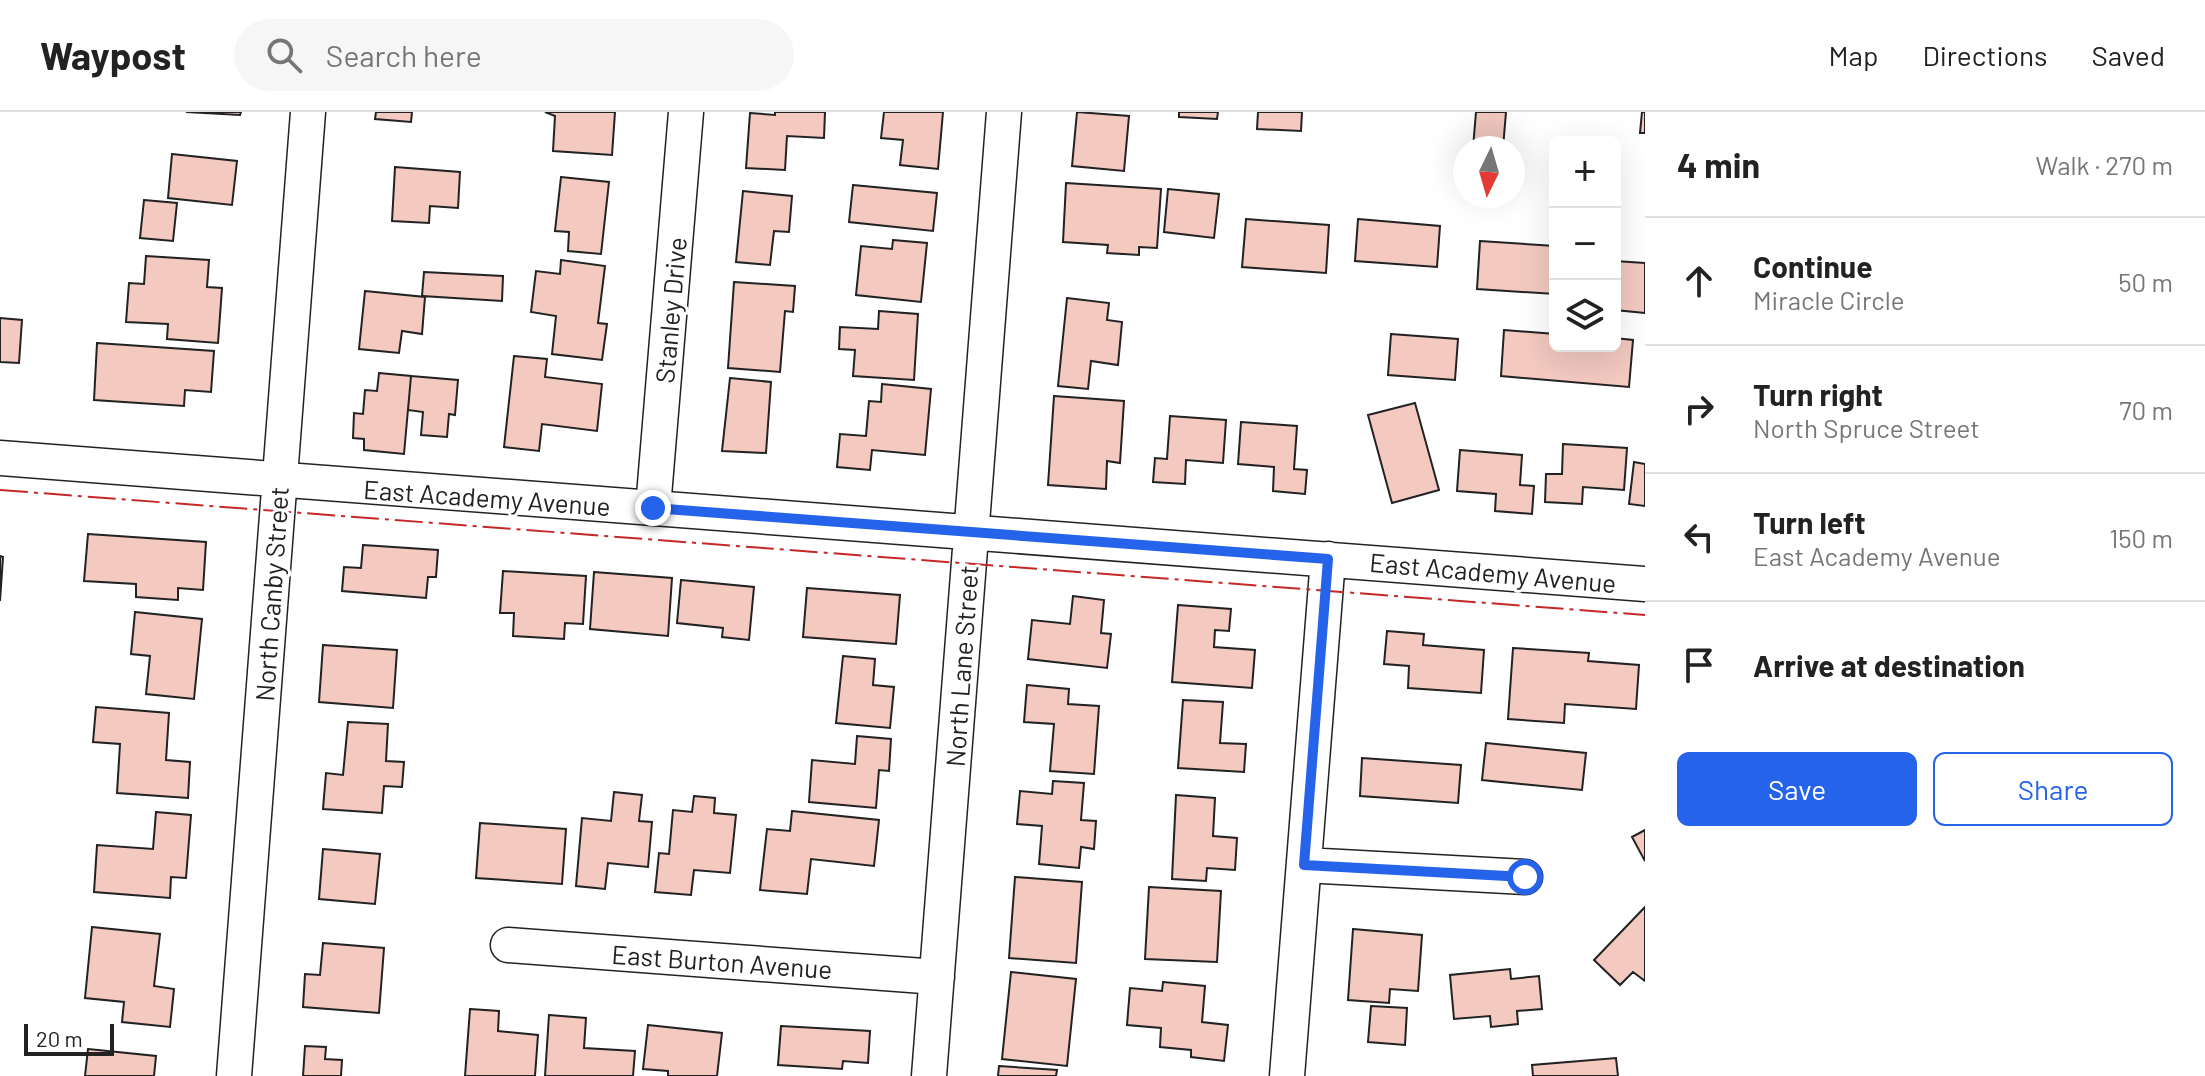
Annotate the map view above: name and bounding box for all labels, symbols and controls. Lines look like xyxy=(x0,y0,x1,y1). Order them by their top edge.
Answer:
search box xyxy=(234,19,794,91)
text: Waypost xyxy=(40,32,186,78)
icon: search xyxy=(262,33,306,77)
text: Search here xyxy=(326,37,482,73)
text: Map xyxy=(1829,38,1878,72)
text: Directions xyxy=(1922,38,2048,72)
text: Saved xyxy=(2092,38,2165,72)
north arrow xyxy=(1453,136,1525,208)
map controls xyxy=(1549,136,1621,352)
button: + xyxy=(1549,136,1621,208)
text: 4 min xyxy=(1677,144,1760,185)
text: Walk · 270 m xyxy=(2036,149,2173,180)
button: − xyxy=(1549,208,1621,280)
street label: Stanley Drive xyxy=(648,236,692,384)
text: Continue xyxy=(1753,248,1873,284)
icon: ahead xyxy=(1677,259,1721,303)
text: 50 m xyxy=(2118,266,2173,297)
button: layers xyxy=(1549,280,1621,352)
text: Miracle Circle xyxy=(1753,284,1905,315)
text: Turn right xyxy=(1753,376,1883,412)
icon: right xyxy=(1677,387,1721,431)
text: 70 m xyxy=(2119,394,2173,425)
text: North Spruce Street xyxy=(1753,412,1980,443)
street label: East Academy Avenue xyxy=(362,473,612,521)
street label: North Canby Street xyxy=(248,486,294,702)
route end xyxy=(635,490,671,526)
text: Turn left xyxy=(1753,504,1866,540)
icon: left xyxy=(1677,515,1721,559)
text: 150 m xyxy=(2109,522,2173,553)
text: East Academy Avenue xyxy=(1753,540,2001,571)
street label: East Academy Avenue xyxy=(1368,546,1618,598)
street label: North Lane Street xyxy=(938,564,984,768)
icon: arrive xyxy=(1677,643,1721,687)
text: Arrive at destination xyxy=(1753,647,2025,683)
button: Save xyxy=(1677,752,1917,826)
button: Share xyxy=(1933,752,2173,826)
route start xyxy=(1507,859,1543,895)
street label: East Burton Avenue xyxy=(611,938,833,984)
scale bar xyxy=(24,1020,114,1056)
text: 20 m xyxy=(36,1025,83,1051)

